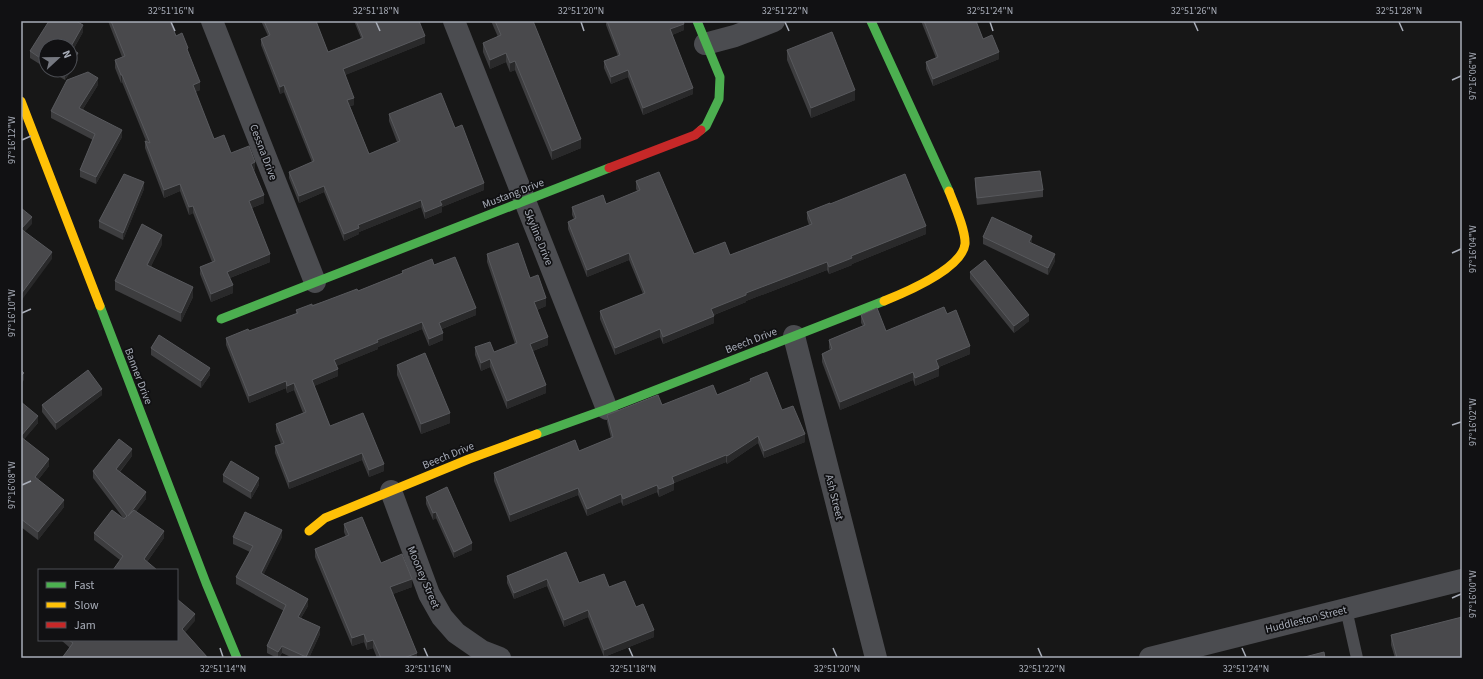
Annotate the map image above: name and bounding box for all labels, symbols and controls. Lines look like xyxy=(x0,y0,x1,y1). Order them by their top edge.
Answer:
text: 32°51'16"N xyxy=(148,4,194,18)
text: 32°51'18"N xyxy=(353,4,399,18)
text: 32°51'20"N xyxy=(558,4,604,18)
text: 32°51'22"N xyxy=(762,4,808,18)
text: 32°51'24"N xyxy=(967,4,1013,18)
text: 32°51'26"N xyxy=(1171,4,1217,18)
text: 32°51'28"N xyxy=(1376,4,1422,18)
north arrow xyxy=(38,38,78,78)
text: N xyxy=(58,48,75,61)
text: 97°16'06"W xyxy=(1466,52,1480,100)
text: 97°16'12"W xyxy=(5,116,19,164)
street label: Cessna Drive xyxy=(246,122,281,183)
street label: Mustang Drive xyxy=(480,175,547,212)
street label: Skyline Drive xyxy=(520,207,557,268)
text: 97°16'04"W xyxy=(1466,225,1480,273)
text: 97°16'10"W xyxy=(5,289,19,337)
street label: Beech Drive xyxy=(723,324,780,357)
street label: Banner Drive xyxy=(121,346,156,407)
text: 97°16'02"W xyxy=(1466,398,1480,446)
street label: Beech Drive xyxy=(420,438,477,473)
text: 97°16'08"W xyxy=(5,461,19,509)
street label: Ash Street xyxy=(822,473,847,522)
street label: Mooney Street xyxy=(404,544,444,611)
legend xyxy=(38,569,178,641)
text: 97°16'00"W xyxy=(1466,570,1480,618)
text: Fast xyxy=(74,577,94,594)
text: Slow xyxy=(74,597,99,614)
street label: Huddleston Street xyxy=(1264,602,1349,637)
text: Jam xyxy=(74,617,96,634)
text: 32°51'14"N xyxy=(200,662,246,676)
text: 32°51'16"N xyxy=(405,662,451,676)
text: 32°51'18"N xyxy=(610,662,656,676)
text: 32°51'20"N xyxy=(814,662,860,676)
text: 32°51'22"N xyxy=(1019,662,1065,676)
text: 32°51'24"N xyxy=(1223,662,1269,676)

